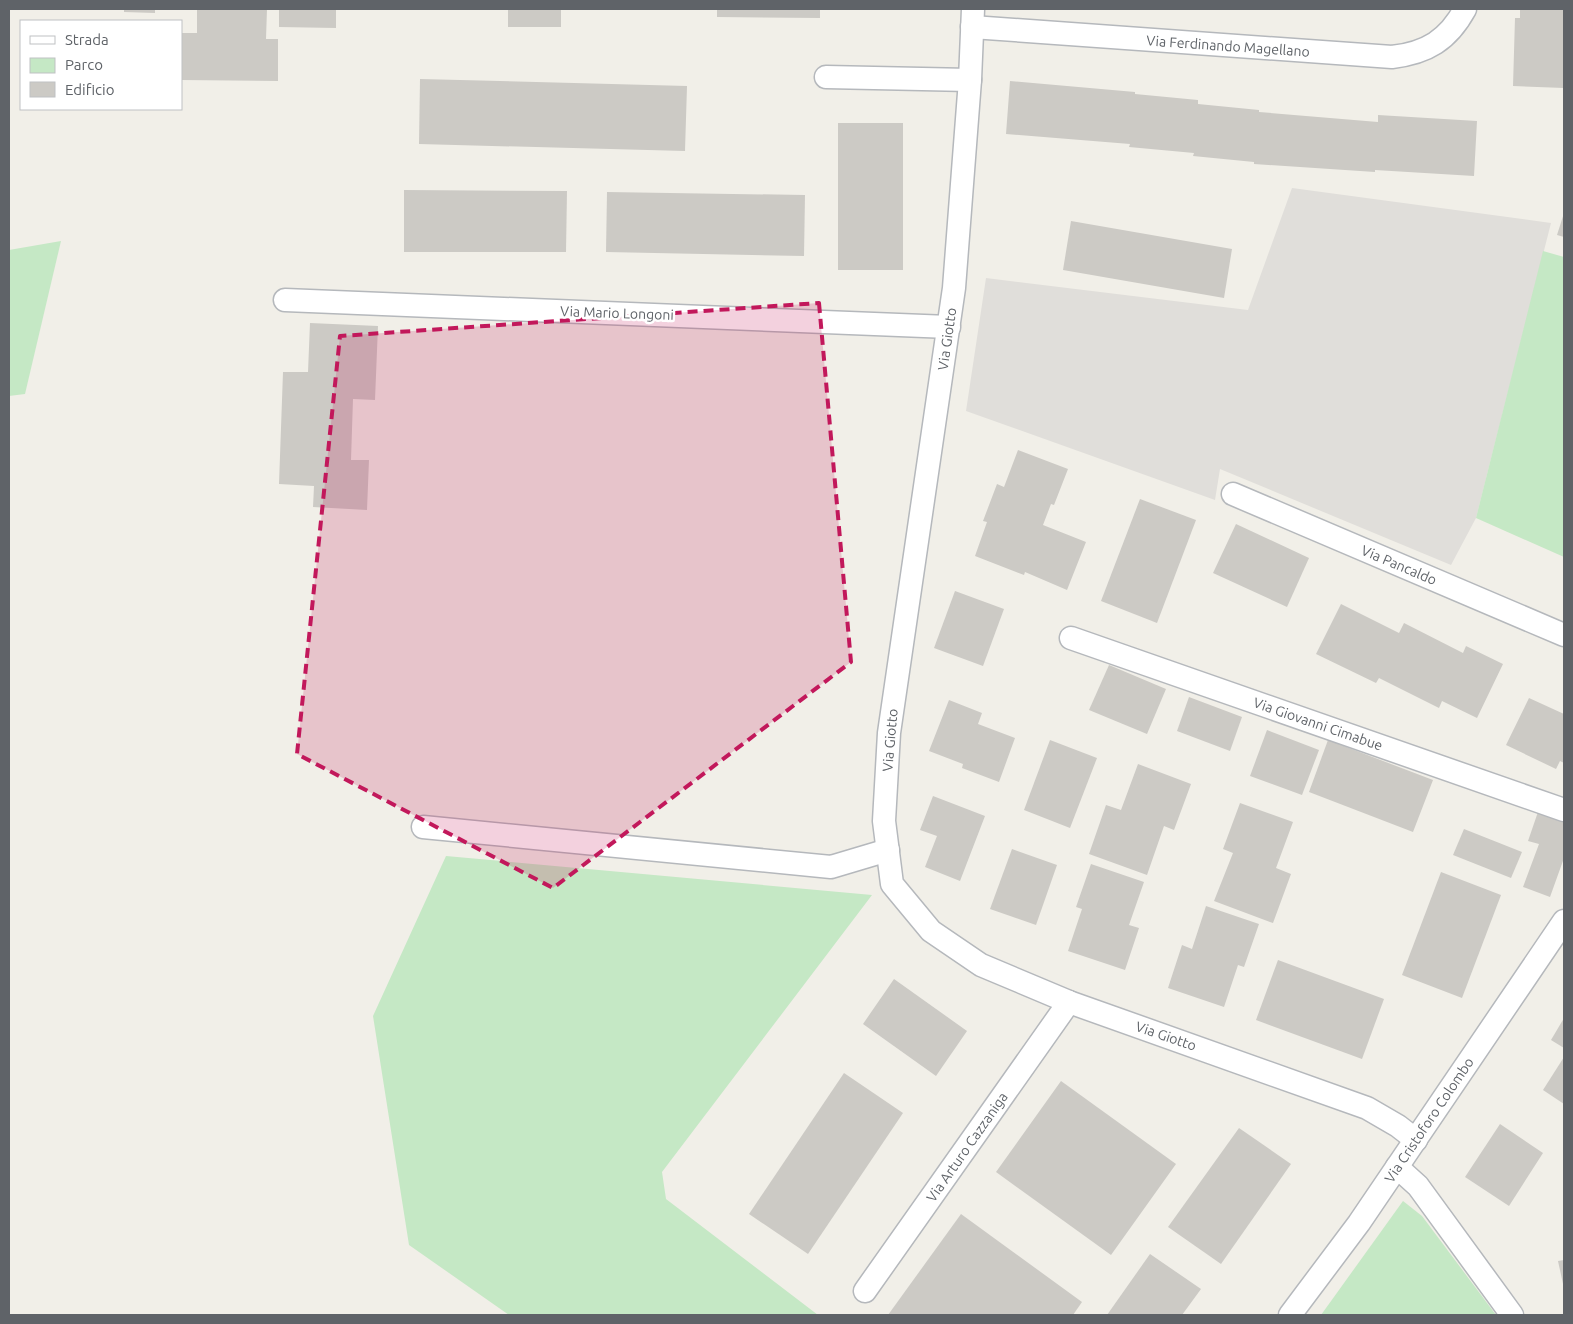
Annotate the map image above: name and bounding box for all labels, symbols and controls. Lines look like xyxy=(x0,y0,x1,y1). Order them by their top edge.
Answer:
legend xyxy=(20,20,182,110)
text: Strada xyxy=(65,31,109,48)
street label: Via Ferdinando Magellano xyxy=(1146,32,1310,60)
text: Parco xyxy=(65,56,103,73)
text: Edificio xyxy=(65,81,114,98)
street label: Via Mario Longoni xyxy=(560,303,674,323)
street label: Via Giotto xyxy=(935,307,959,371)
street label: Via Pancaldo xyxy=(1359,542,1439,588)
street label: Via Giovanni Cimabue xyxy=(1251,694,1385,754)
street label: Via Giotto xyxy=(879,708,901,772)
street label: Via Giotto xyxy=(1134,1018,1198,1054)
street label: Via Cristoforo Colombo xyxy=(1381,1054,1477,1186)
street label: Via Arturo Cazzaniga xyxy=(923,1089,1011,1205)

